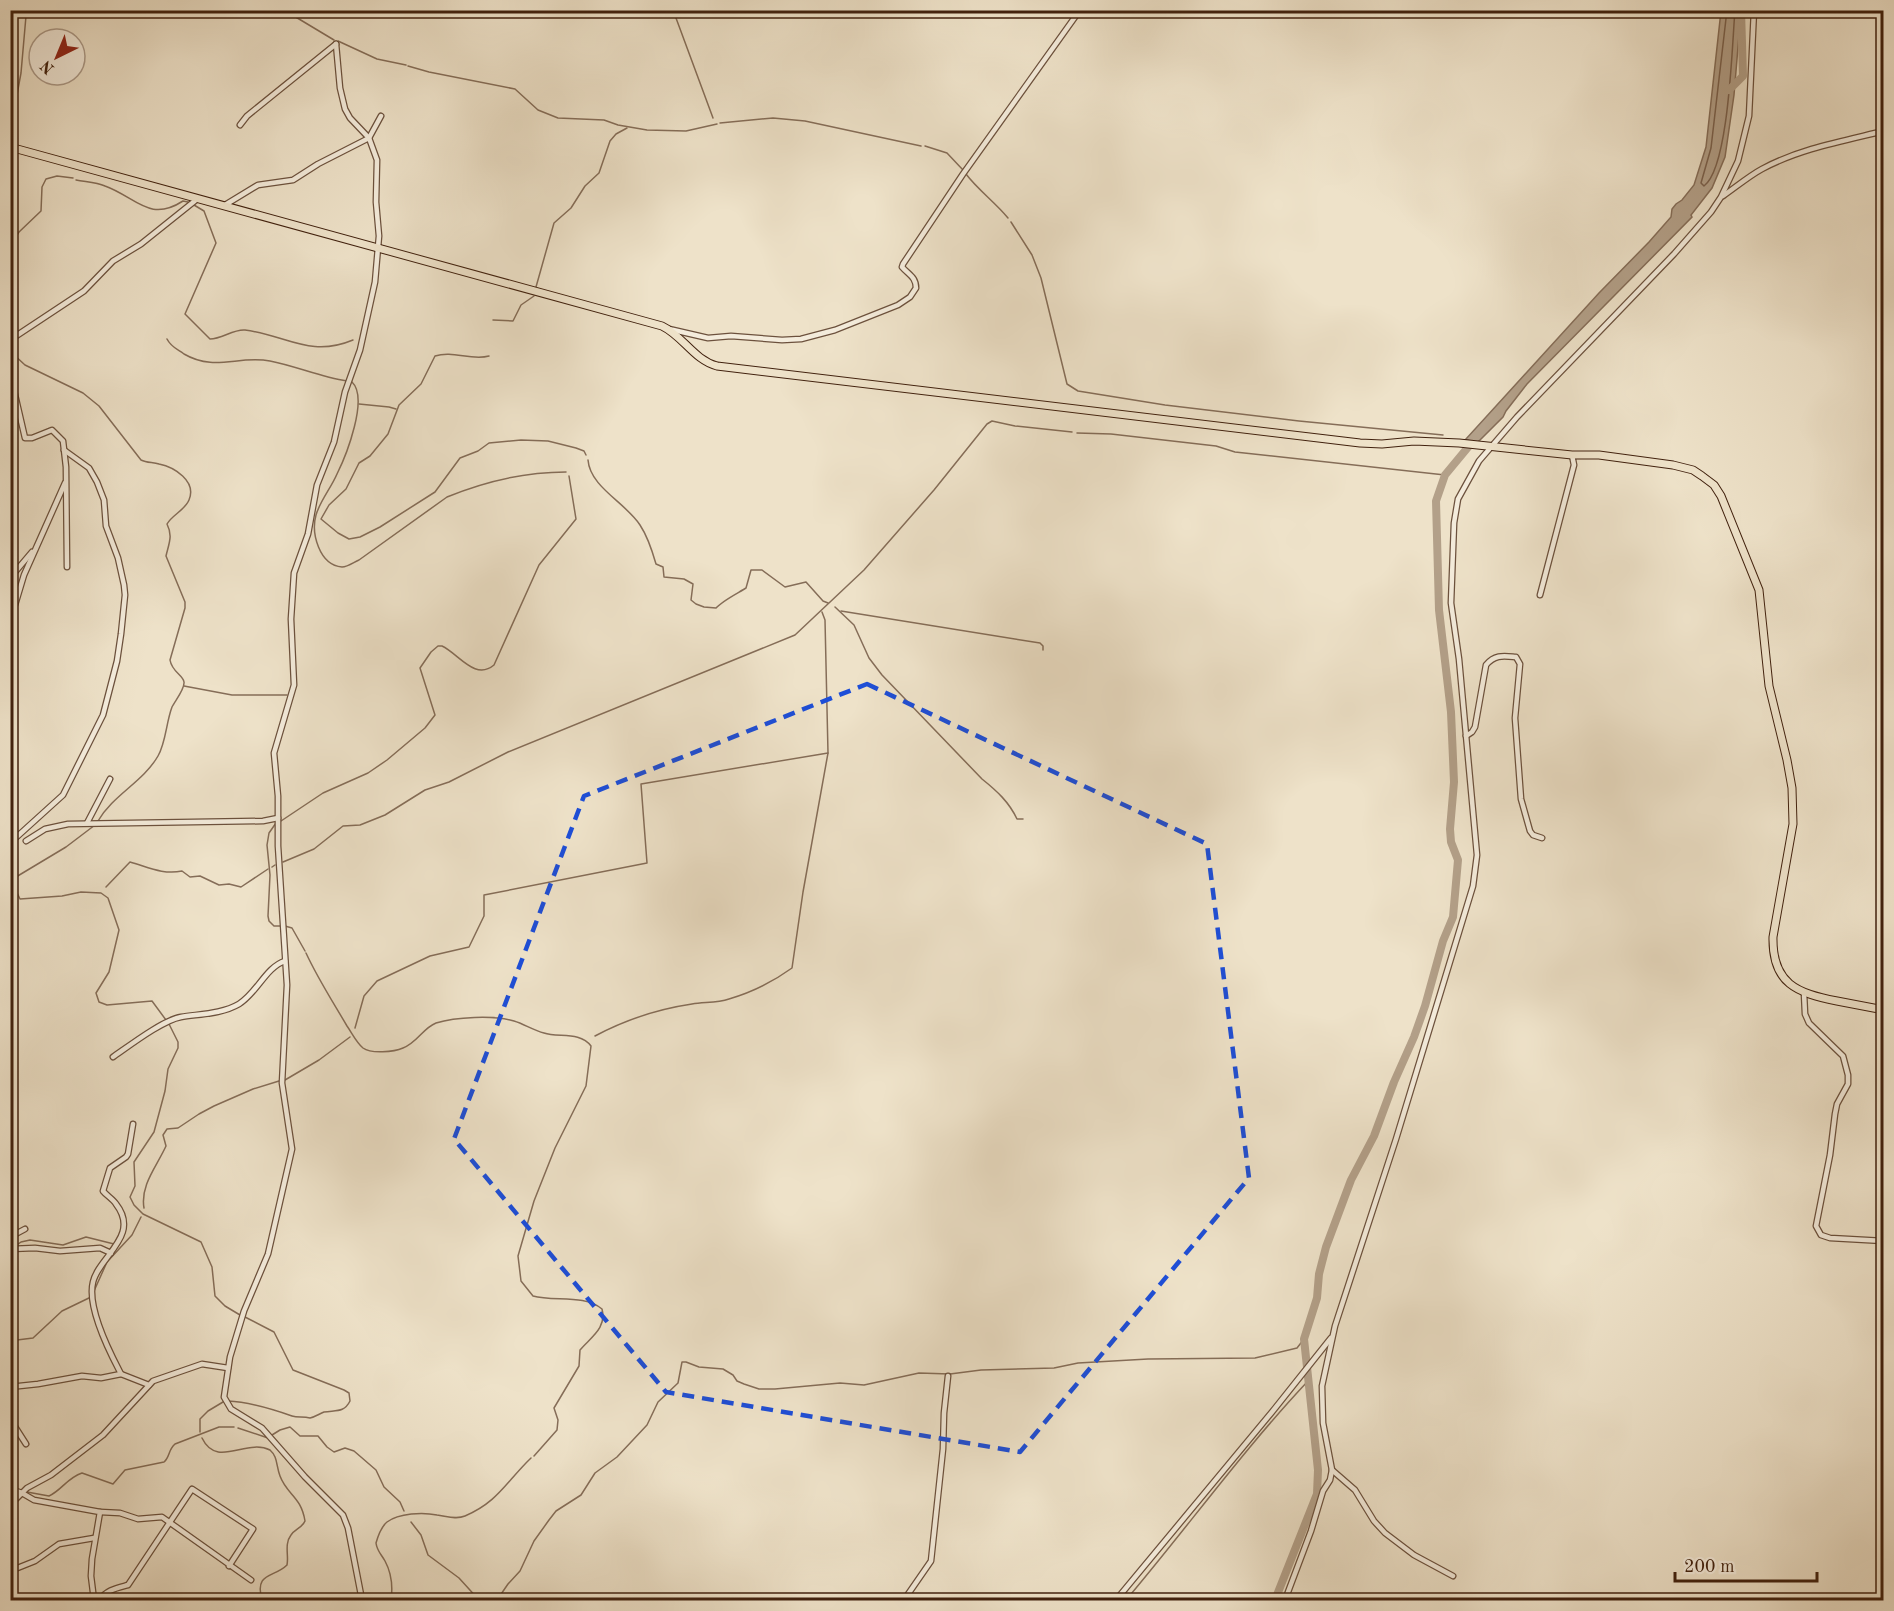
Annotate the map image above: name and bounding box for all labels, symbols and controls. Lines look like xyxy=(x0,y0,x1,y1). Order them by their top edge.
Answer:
north arrow xyxy=(27,27,87,87)
text: N xyxy=(38,56,58,77)
scale bar xyxy=(1675,1545,1818,1583)
text: 200 m xyxy=(1684,1558,1735,1576)

